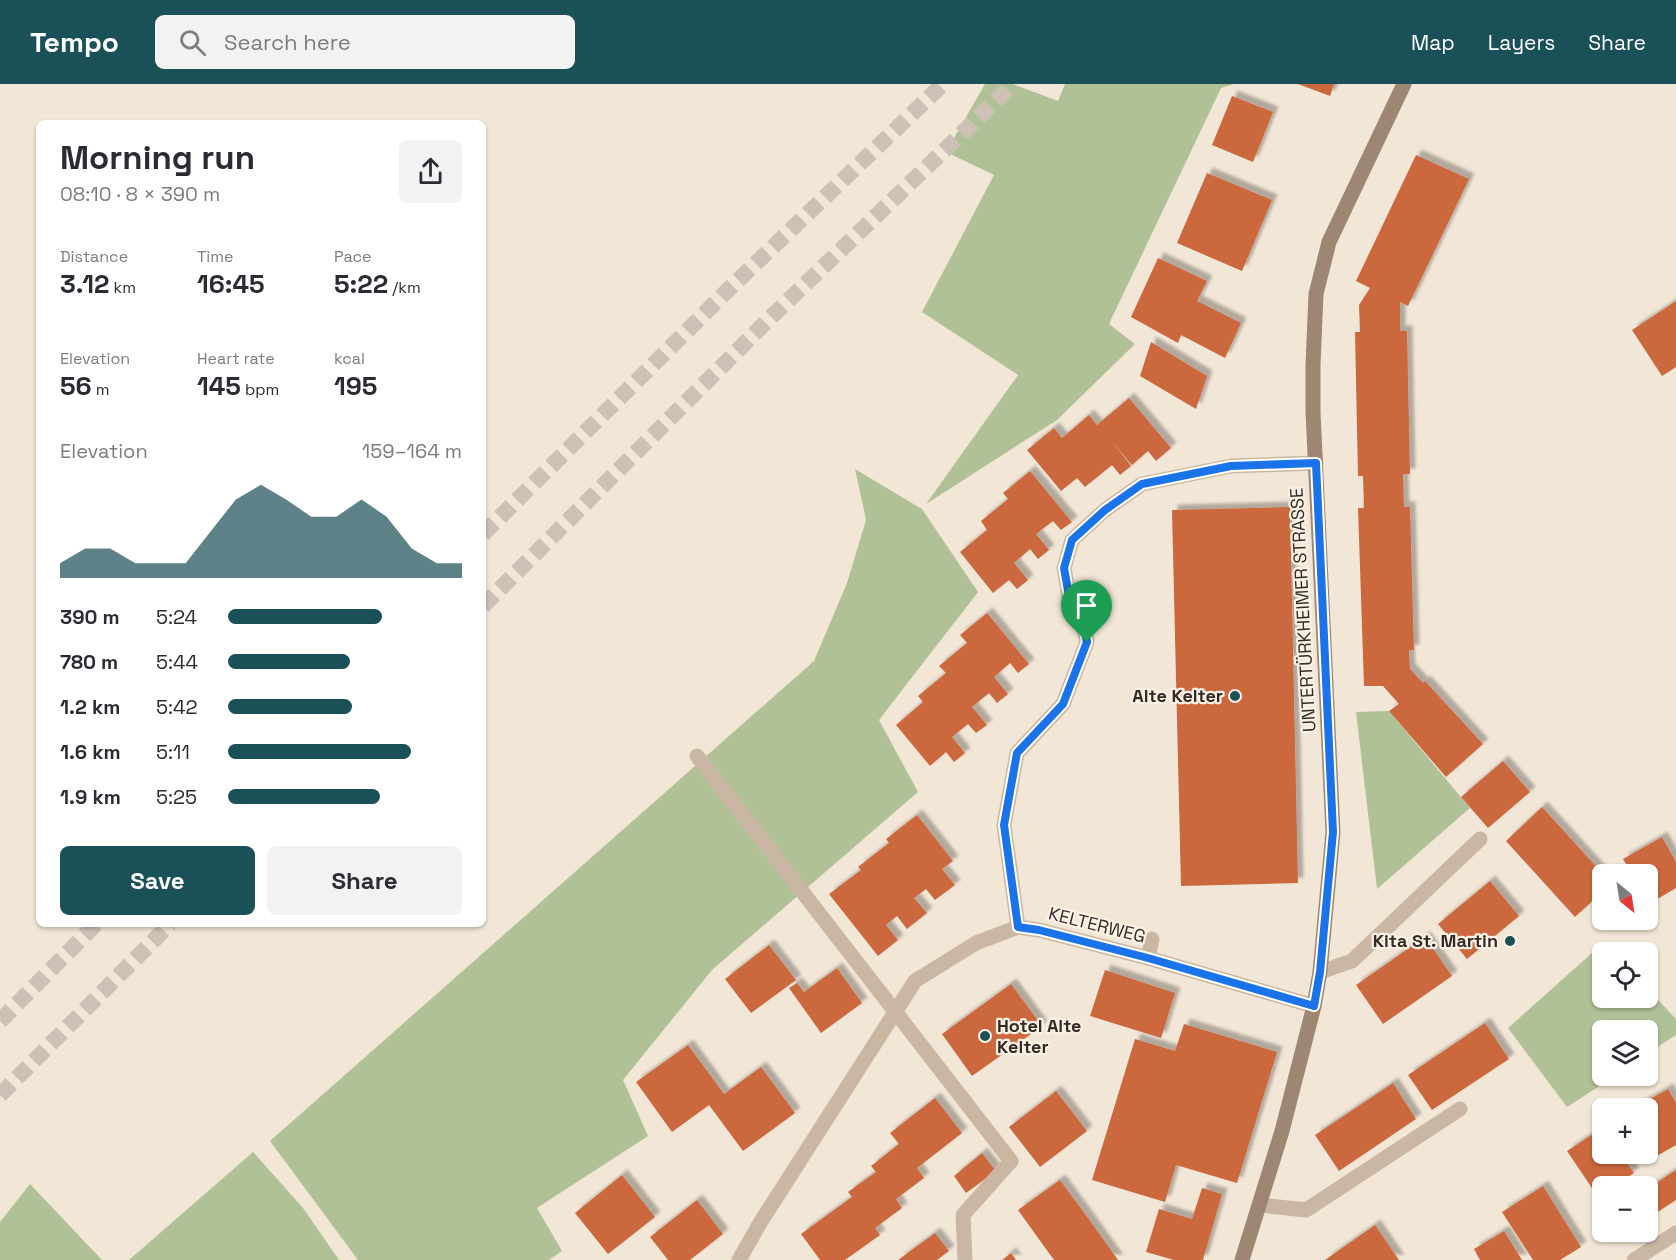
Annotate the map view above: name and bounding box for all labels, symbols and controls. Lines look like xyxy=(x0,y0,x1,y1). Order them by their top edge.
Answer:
search box xyxy=(155,15,575,69)
text: Tempo xyxy=(30,24,119,60)
icon: search xyxy=(176,26,209,59)
text: Search here xyxy=(224,28,351,56)
text: Map xyxy=(1411,29,1455,56)
text: Layers xyxy=(1488,29,1555,56)
text: Share xyxy=(1588,29,1646,56)
text: Morning run xyxy=(60,137,255,179)
button: share xyxy=(399,140,462,203)
text: 08:10 · 8 × 390 m xyxy=(60,181,220,207)
text: Distance xyxy=(60,246,128,267)
text: Time xyxy=(197,246,233,267)
text: Pace xyxy=(334,246,371,267)
text: 3.12 xyxy=(60,267,109,301)
text: 16:45 xyxy=(197,267,265,301)
text: 5:22 xyxy=(334,267,388,301)
text: km xyxy=(109,277,136,298)
text: /km xyxy=(388,277,421,298)
text: Elevation xyxy=(60,348,130,369)
text: Heart rate xyxy=(197,348,275,369)
text: kcal xyxy=(334,348,365,369)
text: 56 xyxy=(60,369,92,403)
text: 145 xyxy=(197,369,241,403)
text: 195 xyxy=(334,369,377,403)
text: m xyxy=(92,379,110,400)
text: bpm xyxy=(241,379,279,400)
text: Elevation xyxy=(60,438,148,464)
text: 159–164 m xyxy=(362,438,462,464)
street label: UNTERTÜRKHEIMER STRASSE xyxy=(1285,487,1320,733)
pin xyxy=(1061,580,1112,642)
icon: arrive xyxy=(1070,589,1103,622)
text: 390 m xyxy=(60,604,120,630)
text: 5:24 xyxy=(156,604,197,630)
text: 780 m xyxy=(60,649,118,675)
text: 5:44 xyxy=(156,649,198,675)
place label: Alte Kelter xyxy=(1132,684,1223,707)
marker: Alte Kelter xyxy=(1228,689,1242,703)
text: 1.2 km xyxy=(60,694,120,720)
text: 5:42 xyxy=(156,694,198,720)
text: 1.6 km xyxy=(60,739,121,765)
text: 5:11 xyxy=(156,739,190,765)
text: 1.9 km xyxy=(60,784,121,810)
text: 5:25 xyxy=(156,784,197,810)
button: Save xyxy=(60,846,255,915)
button: Share xyxy=(267,846,462,915)
north arrow xyxy=(1592,864,1658,930)
map controls xyxy=(1592,864,1658,1242)
street label: KELTERWEG xyxy=(1046,901,1148,948)
place label: Kita St. Martin xyxy=(1373,929,1498,952)
marker: Kita St. Martin xyxy=(1503,934,1517,948)
button: locate xyxy=(1592,942,1658,1008)
place label: Hotel Alte Kelter xyxy=(997,1014,1081,1058)
button: layers xyxy=(1592,1020,1658,1086)
marker: Hotel Alte Kelter xyxy=(978,1029,992,1043)
button: + xyxy=(1592,1098,1658,1164)
button: − xyxy=(1592,1176,1658,1242)

